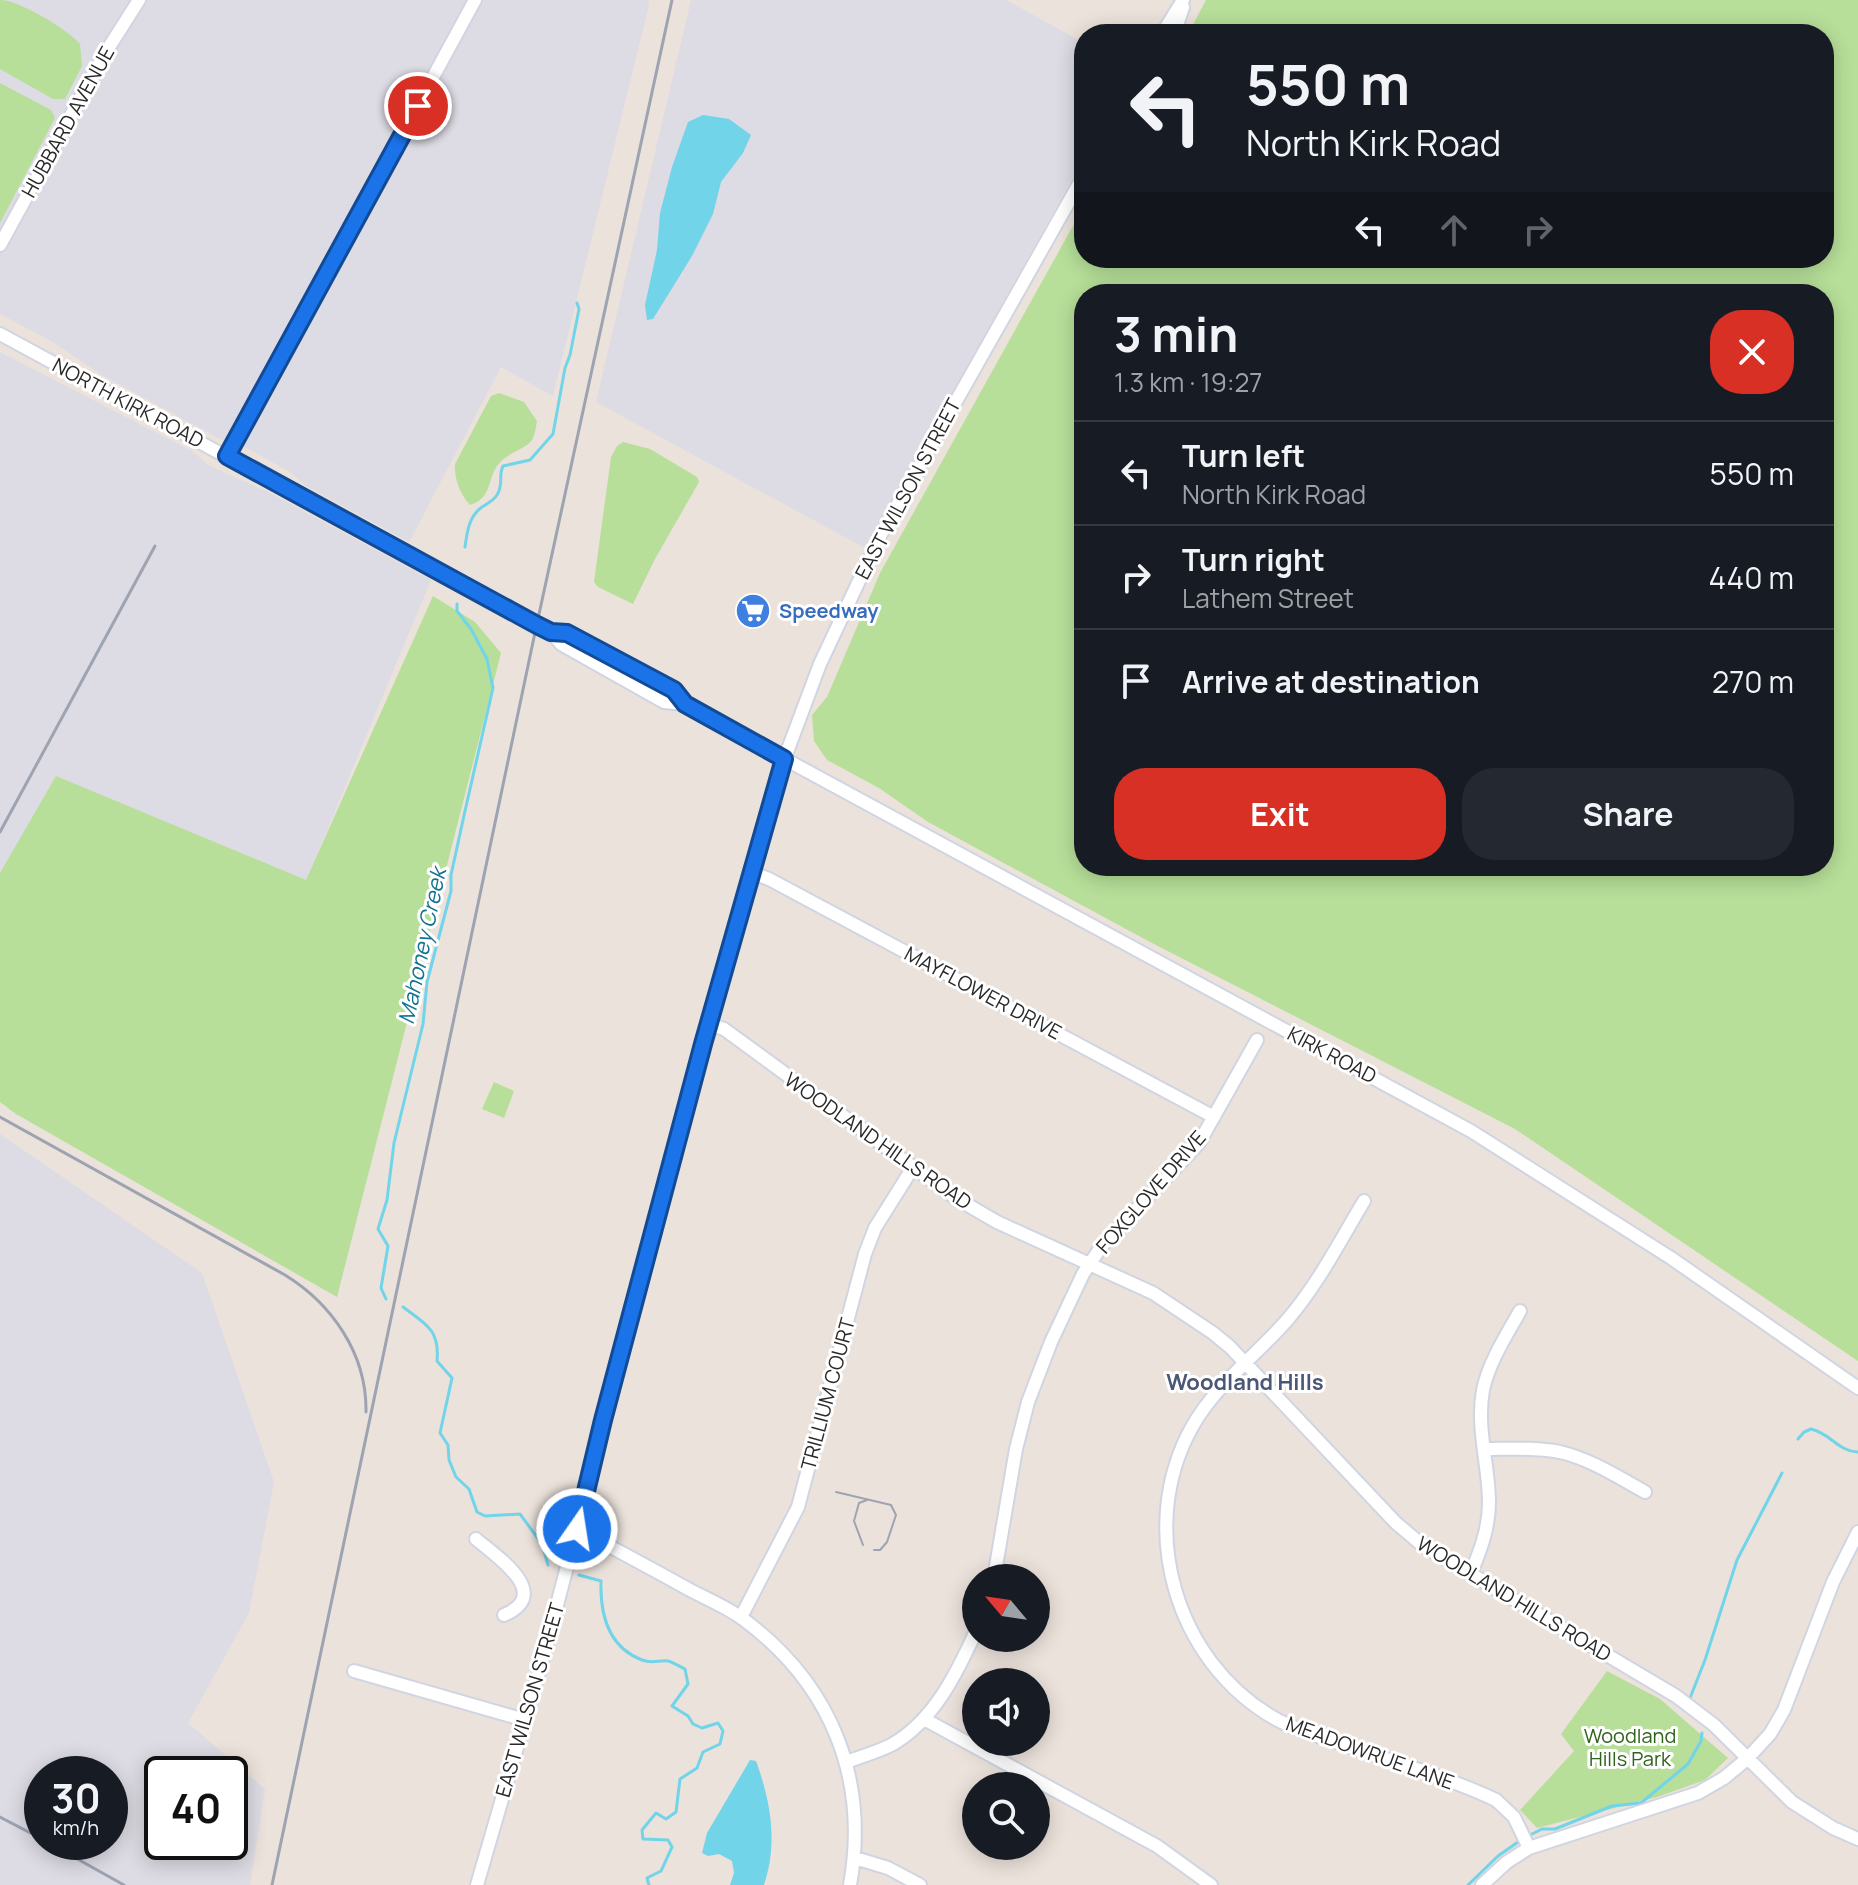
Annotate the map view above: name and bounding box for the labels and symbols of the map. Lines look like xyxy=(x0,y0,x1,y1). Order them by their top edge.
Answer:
street label: HUBBARD AVENUE xyxy=(15,41,120,202)
pin xyxy=(384,72,452,140)
street label: NORTH KIRK ROAD xyxy=(48,351,209,454)
street label: EAST WILSON STREET xyxy=(848,394,967,584)
supermarket icon: Speedway xyxy=(734,592,772,630)
place label: Speedway xyxy=(779,597,879,624)
water label: Mahoney Creek xyxy=(391,862,454,1027)
street label: MAYFLOWER DRIVE xyxy=(900,940,1066,1045)
street label: KIRK ROAD xyxy=(1283,1020,1382,1089)
street label: WOODLAND HILLS ROAD xyxy=(779,1066,977,1215)
street label: FOXGLOVE DRIVE xyxy=(1090,1125,1211,1259)
street label: TRILLIUM COURT xyxy=(794,1315,861,1473)
district label: Woodland Hills xyxy=(1166,1367,1324,1397)
position arrow xyxy=(535,1487,619,1571)
street label: WOODLAND HILLS ROAD xyxy=(1412,1530,1617,1667)
north arrow xyxy=(962,1564,1050,1652)
street label: EAST WILSON STREET xyxy=(489,1599,570,1800)
street label: MEADOWRUE LANE xyxy=(1282,1710,1458,1795)
park label: Woodland Hills Park xyxy=(1584,1722,1676,1772)
speed limit sign: 40 xyxy=(144,1756,248,1860)

